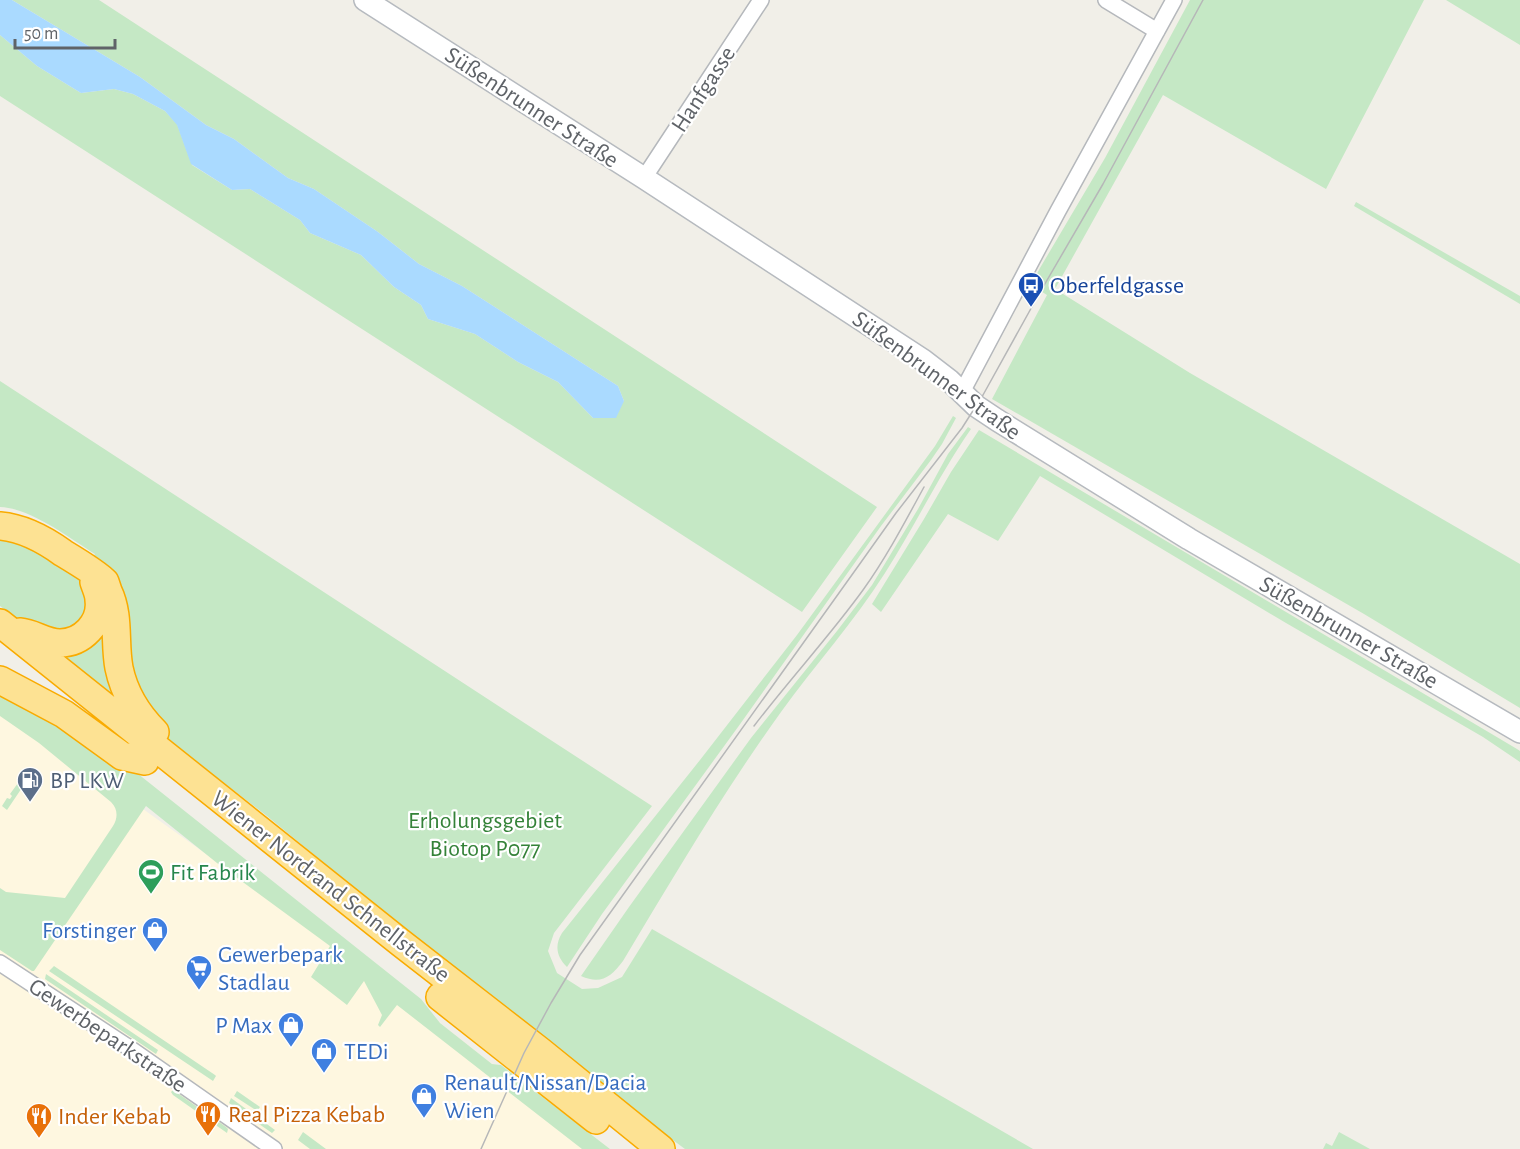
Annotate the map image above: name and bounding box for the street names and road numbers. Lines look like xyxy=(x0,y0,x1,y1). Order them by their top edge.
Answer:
street label: Hanfgasse xyxy=(667,42,740,137)
street label: Süßenbrunner Straße xyxy=(440,43,622,173)
street label: Süßenbrunner Straße xyxy=(848,307,1025,445)
street label: Süßenbrunner Straße xyxy=(1255,572,1442,694)
street label: Wiener Nordrand Schnellstraße xyxy=(207,786,454,987)
street label: Gewerbeparkstraße xyxy=(24,974,191,1097)

